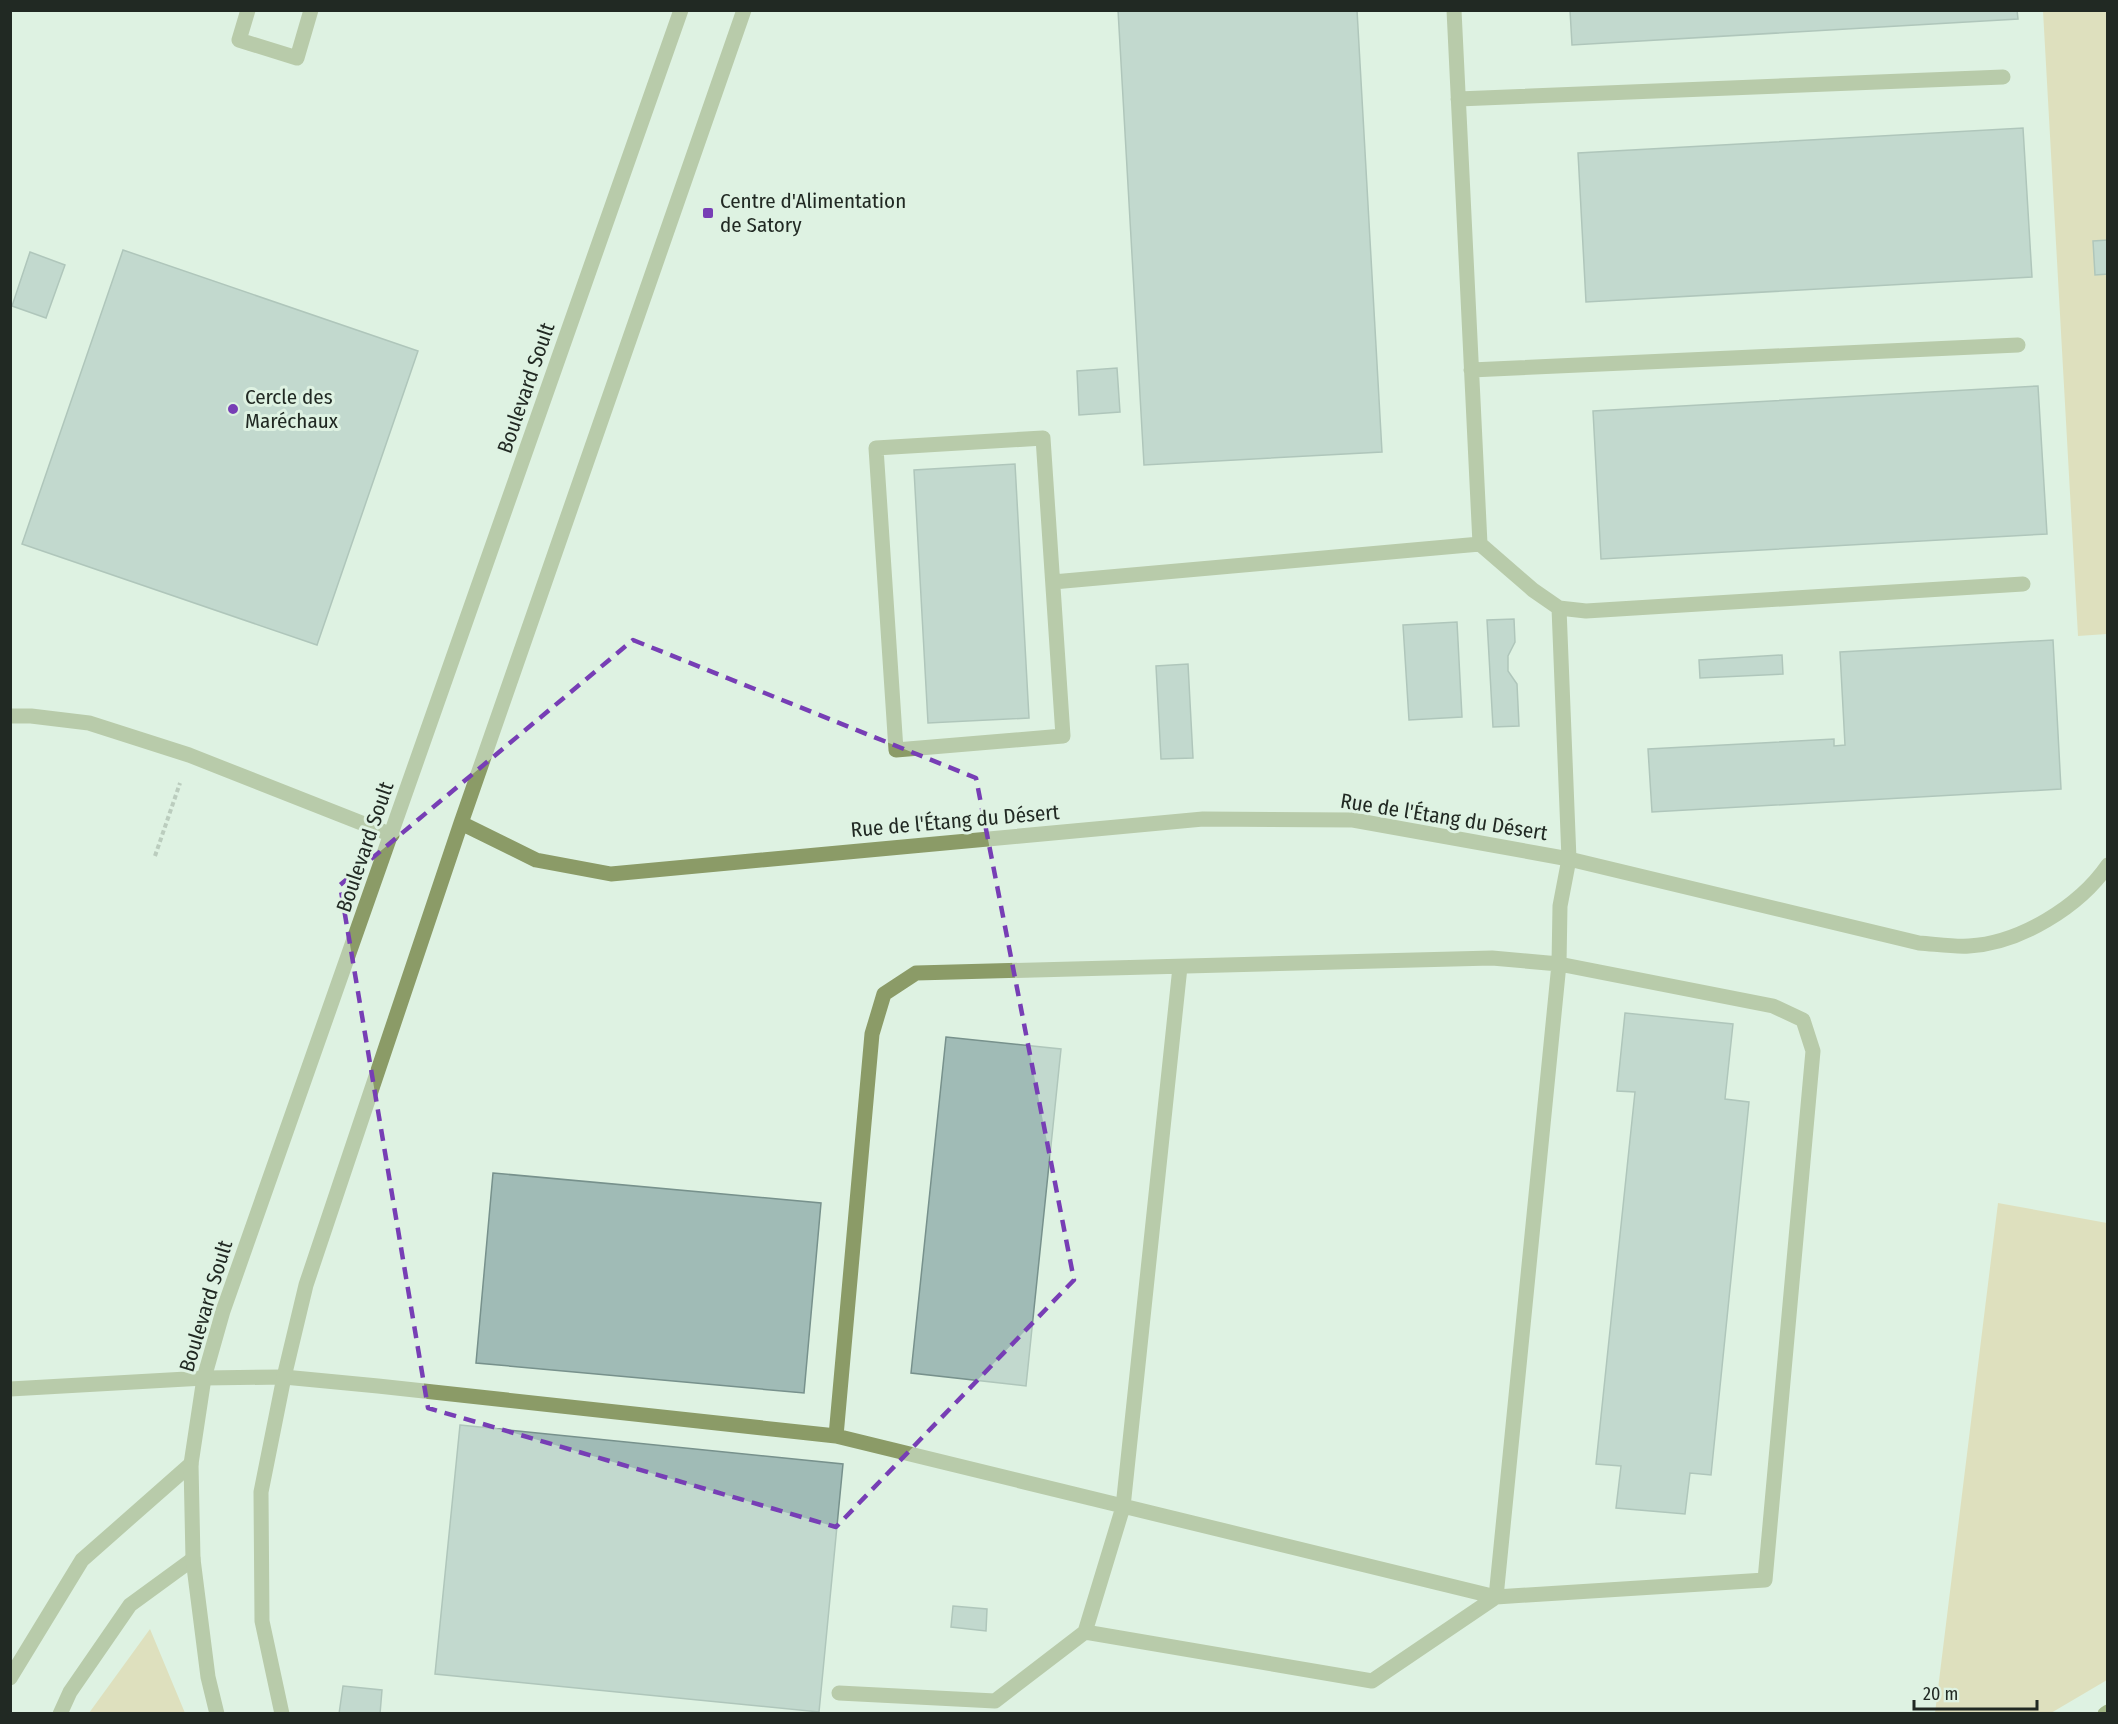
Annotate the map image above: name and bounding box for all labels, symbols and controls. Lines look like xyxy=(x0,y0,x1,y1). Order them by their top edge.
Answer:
place label: Centre d'Alimentation de Satory xyxy=(720,188,906,238)
marker: Centre d'Alimentation de Satory xyxy=(701,206,715,220)
street label: Boulevard Soult xyxy=(492,319,561,457)
place label: Cercle des Maréchaux xyxy=(245,384,339,434)
marker: Cercle des Maréchaux xyxy=(226,402,240,416)
street label: Boulevard Soult xyxy=(331,778,400,916)
street label: Rue de l'Étang du Désert xyxy=(1339,788,1550,846)
street label: Rue de l'Étang du Désert xyxy=(850,799,1061,843)
street label: Boulevard Soult xyxy=(174,1237,238,1375)
scale bar xyxy=(1914,1673,2037,1711)
text: 20 m xyxy=(1923,1683,1958,1705)

